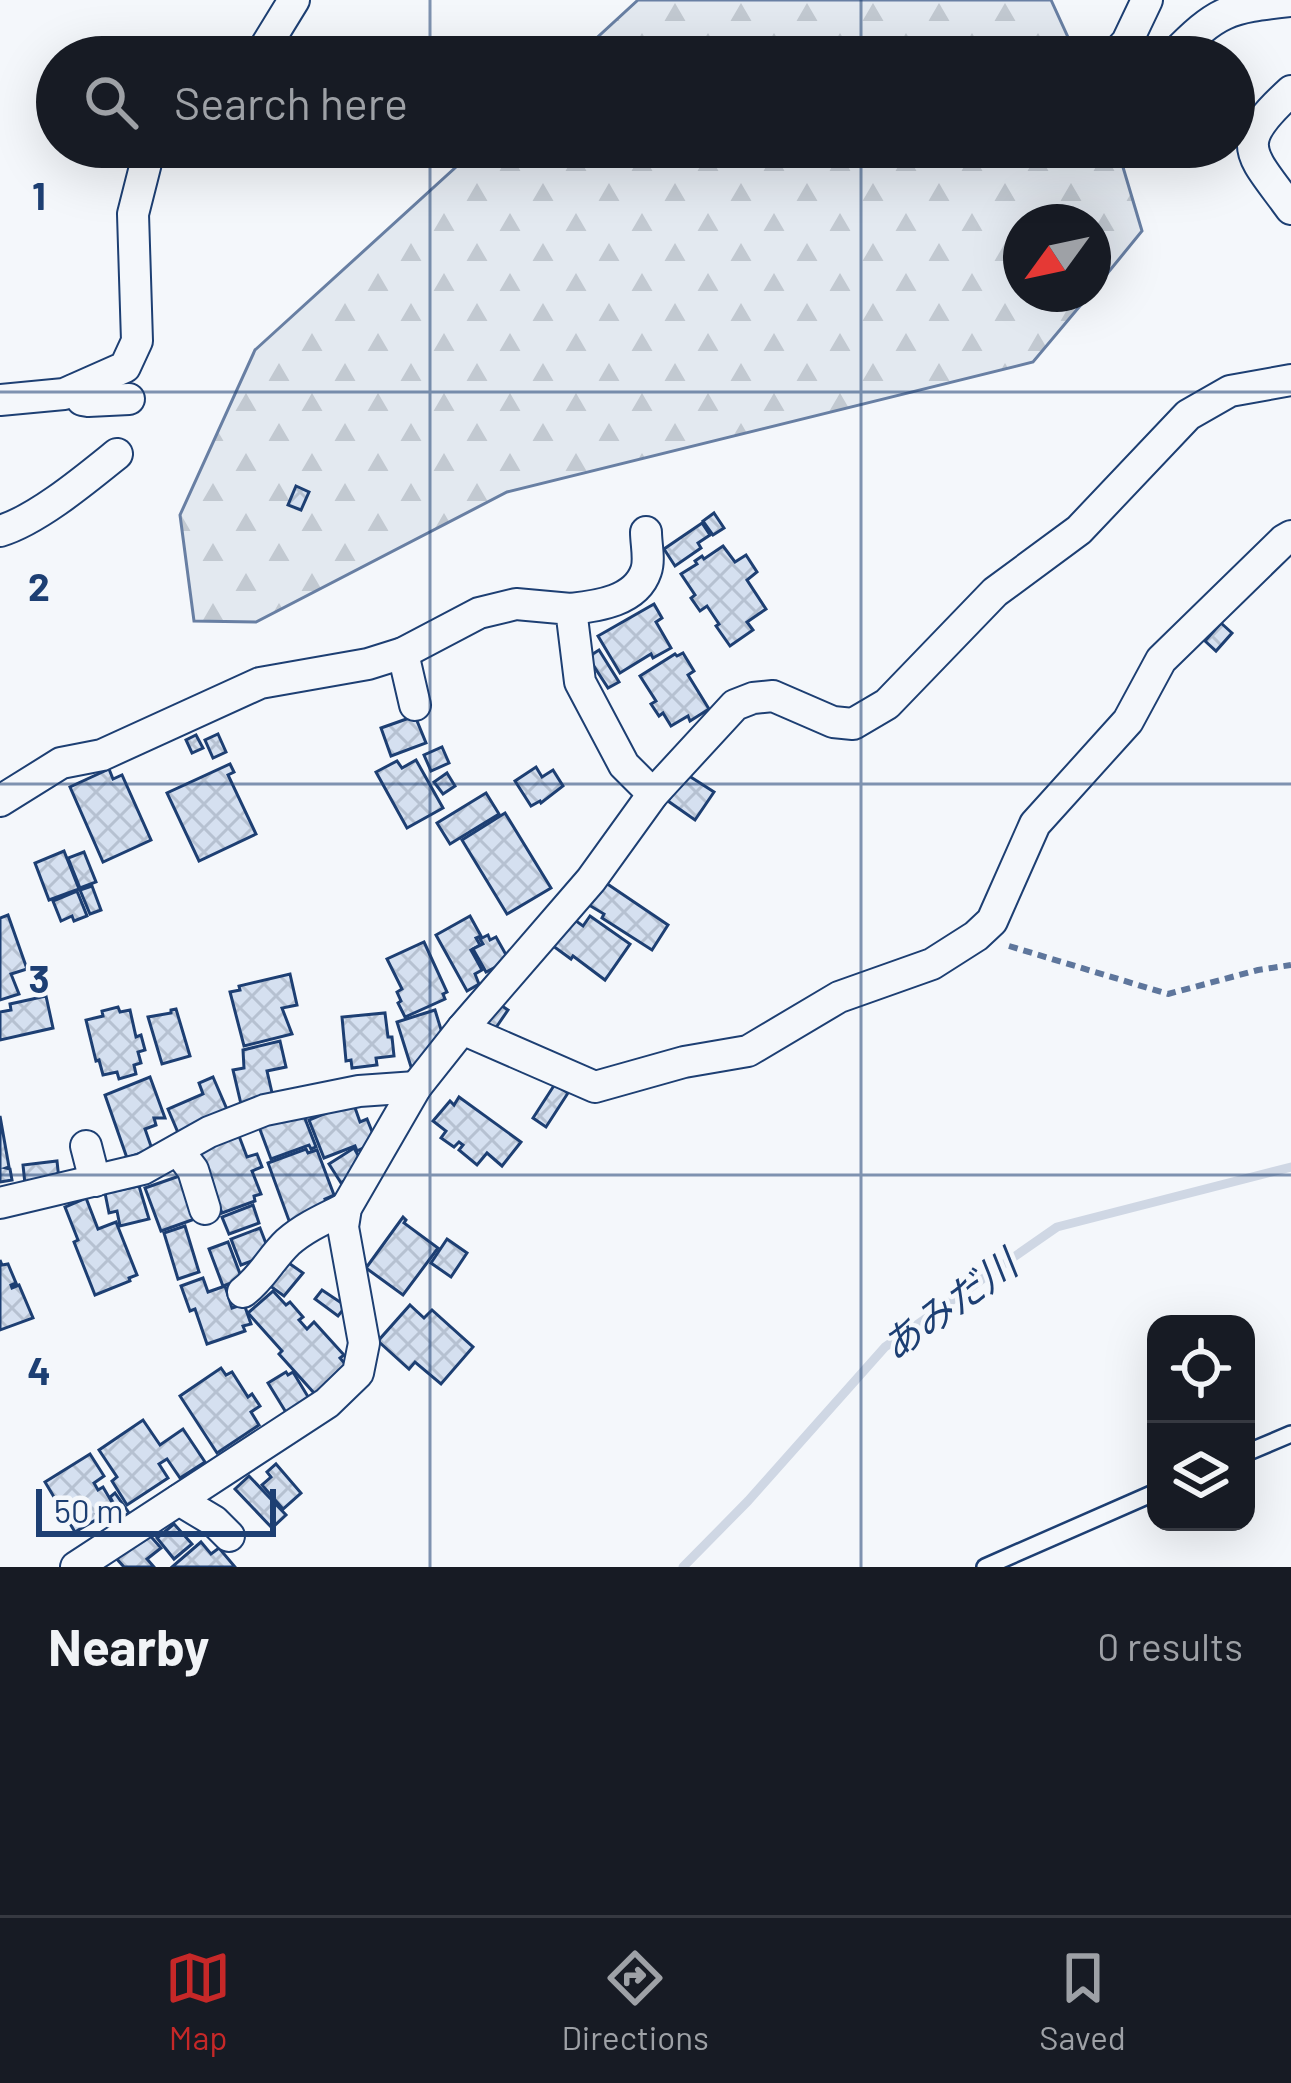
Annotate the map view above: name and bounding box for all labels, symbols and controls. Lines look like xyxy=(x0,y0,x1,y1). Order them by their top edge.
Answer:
search box xyxy=(36,36,1255,168)
icon: search xyxy=(78,69,144,135)
text: Search here xyxy=(174,75,408,129)
text: 1 xyxy=(32,171,46,218)
north arrow xyxy=(1003,204,1111,312)
text: 2 xyxy=(28,562,50,609)
text: 3 xyxy=(28,954,50,1001)
water label: あみだ川 xyxy=(871,1237,1028,1369)
map controls xyxy=(1147,1315,1255,1531)
button: locate xyxy=(1147,1315,1255,1423)
text: 4 xyxy=(27,1346,51,1393)
button: layers xyxy=(1147,1423,1255,1531)
scale bar xyxy=(36,1483,276,1536)
text: 50 m xyxy=(54,1490,124,1530)
text: Nearby xyxy=(48,1615,209,1676)
text: 0 results xyxy=(1097,1622,1243,1669)
tab: Map xyxy=(165,1945,231,2057)
tab: Directions xyxy=(561,1945,709,2057)
tab: Saved xyxy=(1039,1945,1126,2057)

